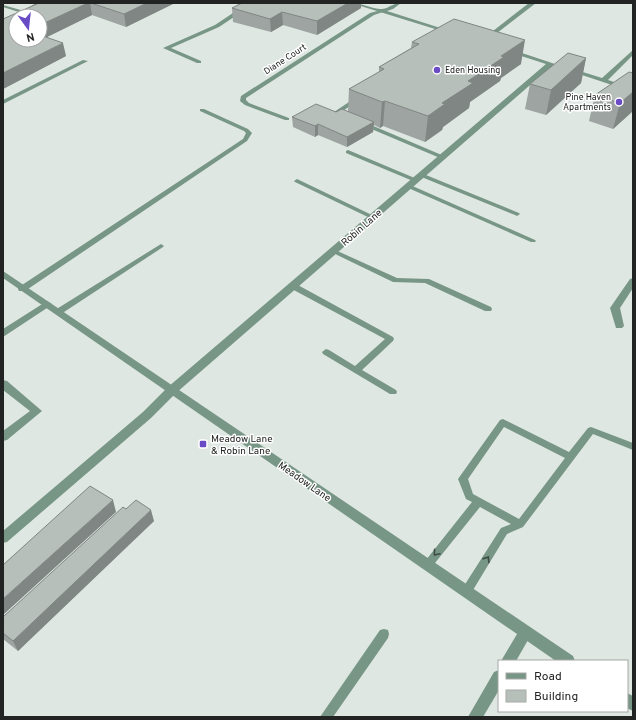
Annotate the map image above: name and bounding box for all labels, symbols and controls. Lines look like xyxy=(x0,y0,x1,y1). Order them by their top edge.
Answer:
north arrow xyxy=(8,8,48,48)
text: N xyxy=(25,29,36,44)
street label: Diane Court xyxy=(262,42,309,77)
marker: Eden Housing xyxy=(432,65,442,75)
place label: Eden Housing xyxy=(445,65,500,76)
place label: Pine Haven Apartments xyxy=(563,92,611,113)
marker: Pine Haven Apartments xyxy=(614,97,624,107)
street label: Robin Lane xyxy=(339,207,385,250)
place label: Meadow Lane & Robin Lane xyxy=(211,433,273,458)
marker: Meadow Lane & Robin Lane xyxy=(198,439,208,449)
street label: Meadow Lane xyxy=(275,459,333,505)
one-way arrow xyxy=(434,548,441,556)
one-way arrow xyxy=(482,556,490,563)
legend xyxy=(498,660,628,712)
text: Road xyxy=(534,669,562,685)
text: Building xyxy=(534,689,578,705)

